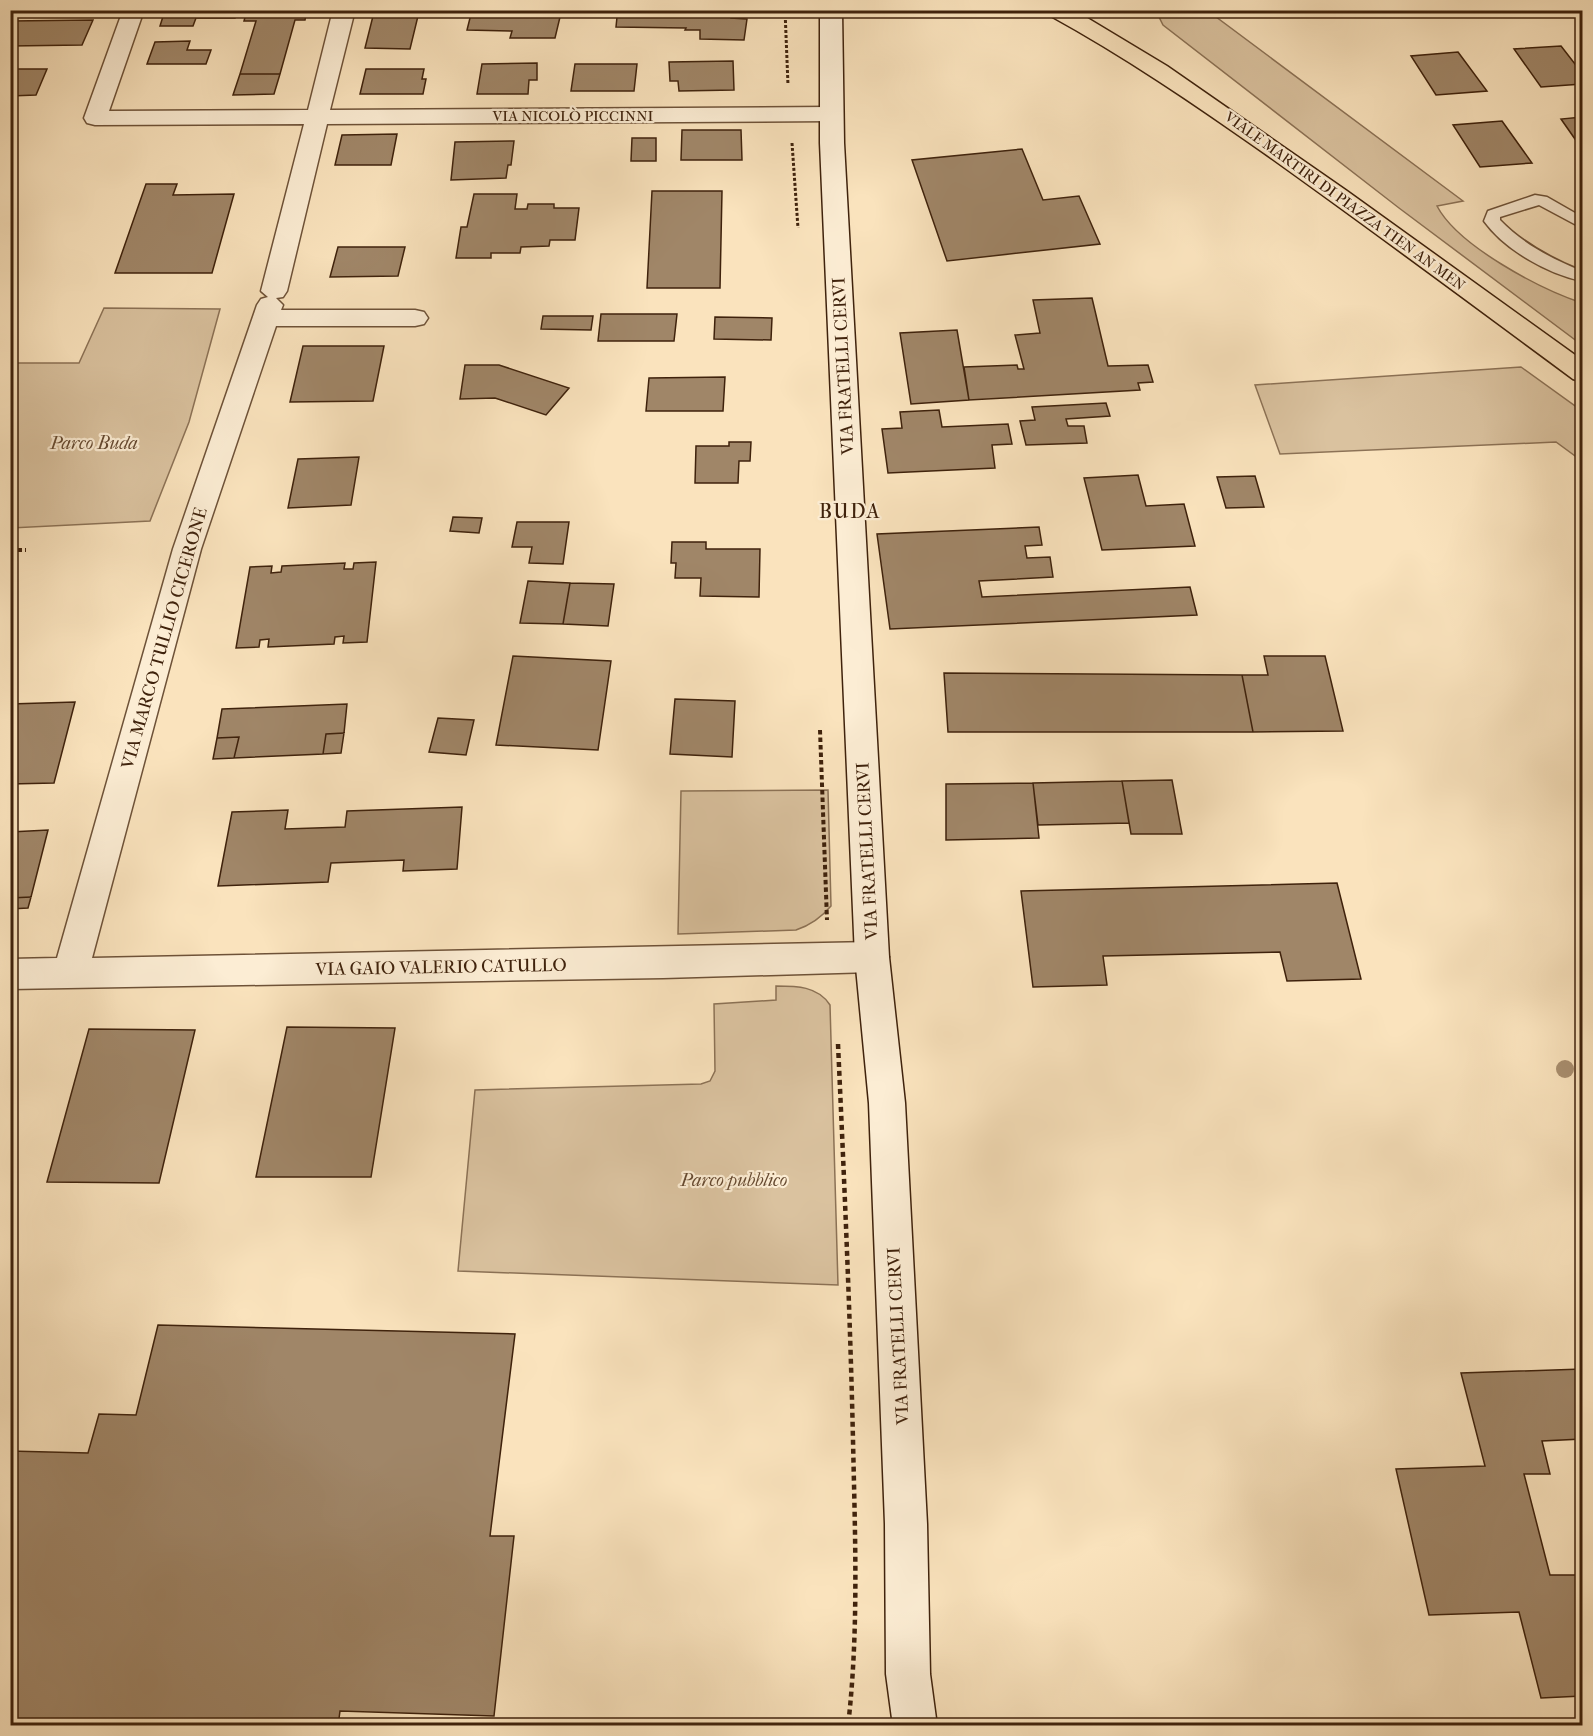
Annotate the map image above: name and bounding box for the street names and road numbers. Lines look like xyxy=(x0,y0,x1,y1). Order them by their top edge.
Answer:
street label: VIA NICOLÒ PICCINNI xyxy=(492,107,654,125)
street label: VIALE MARTIRI DI PIAZZA TIEN AN MEN xyxy=(1220,107,1469,295)
street label: VIA FRATELLI CERVI xyxy=(828,277,859,456)
street label: VIA MARCO TULLIO CICERONE xyxy=(117,505,212,772)
street label: VIA FRATELLI CERVI xyxy=(852,762,883,941)
street label: VIA GAIO VALERIO CATULLO xyxy=(314,955,567,980)
street label: VIA FRATELLI CERVI xyxy=(883,1247,914,1426)

